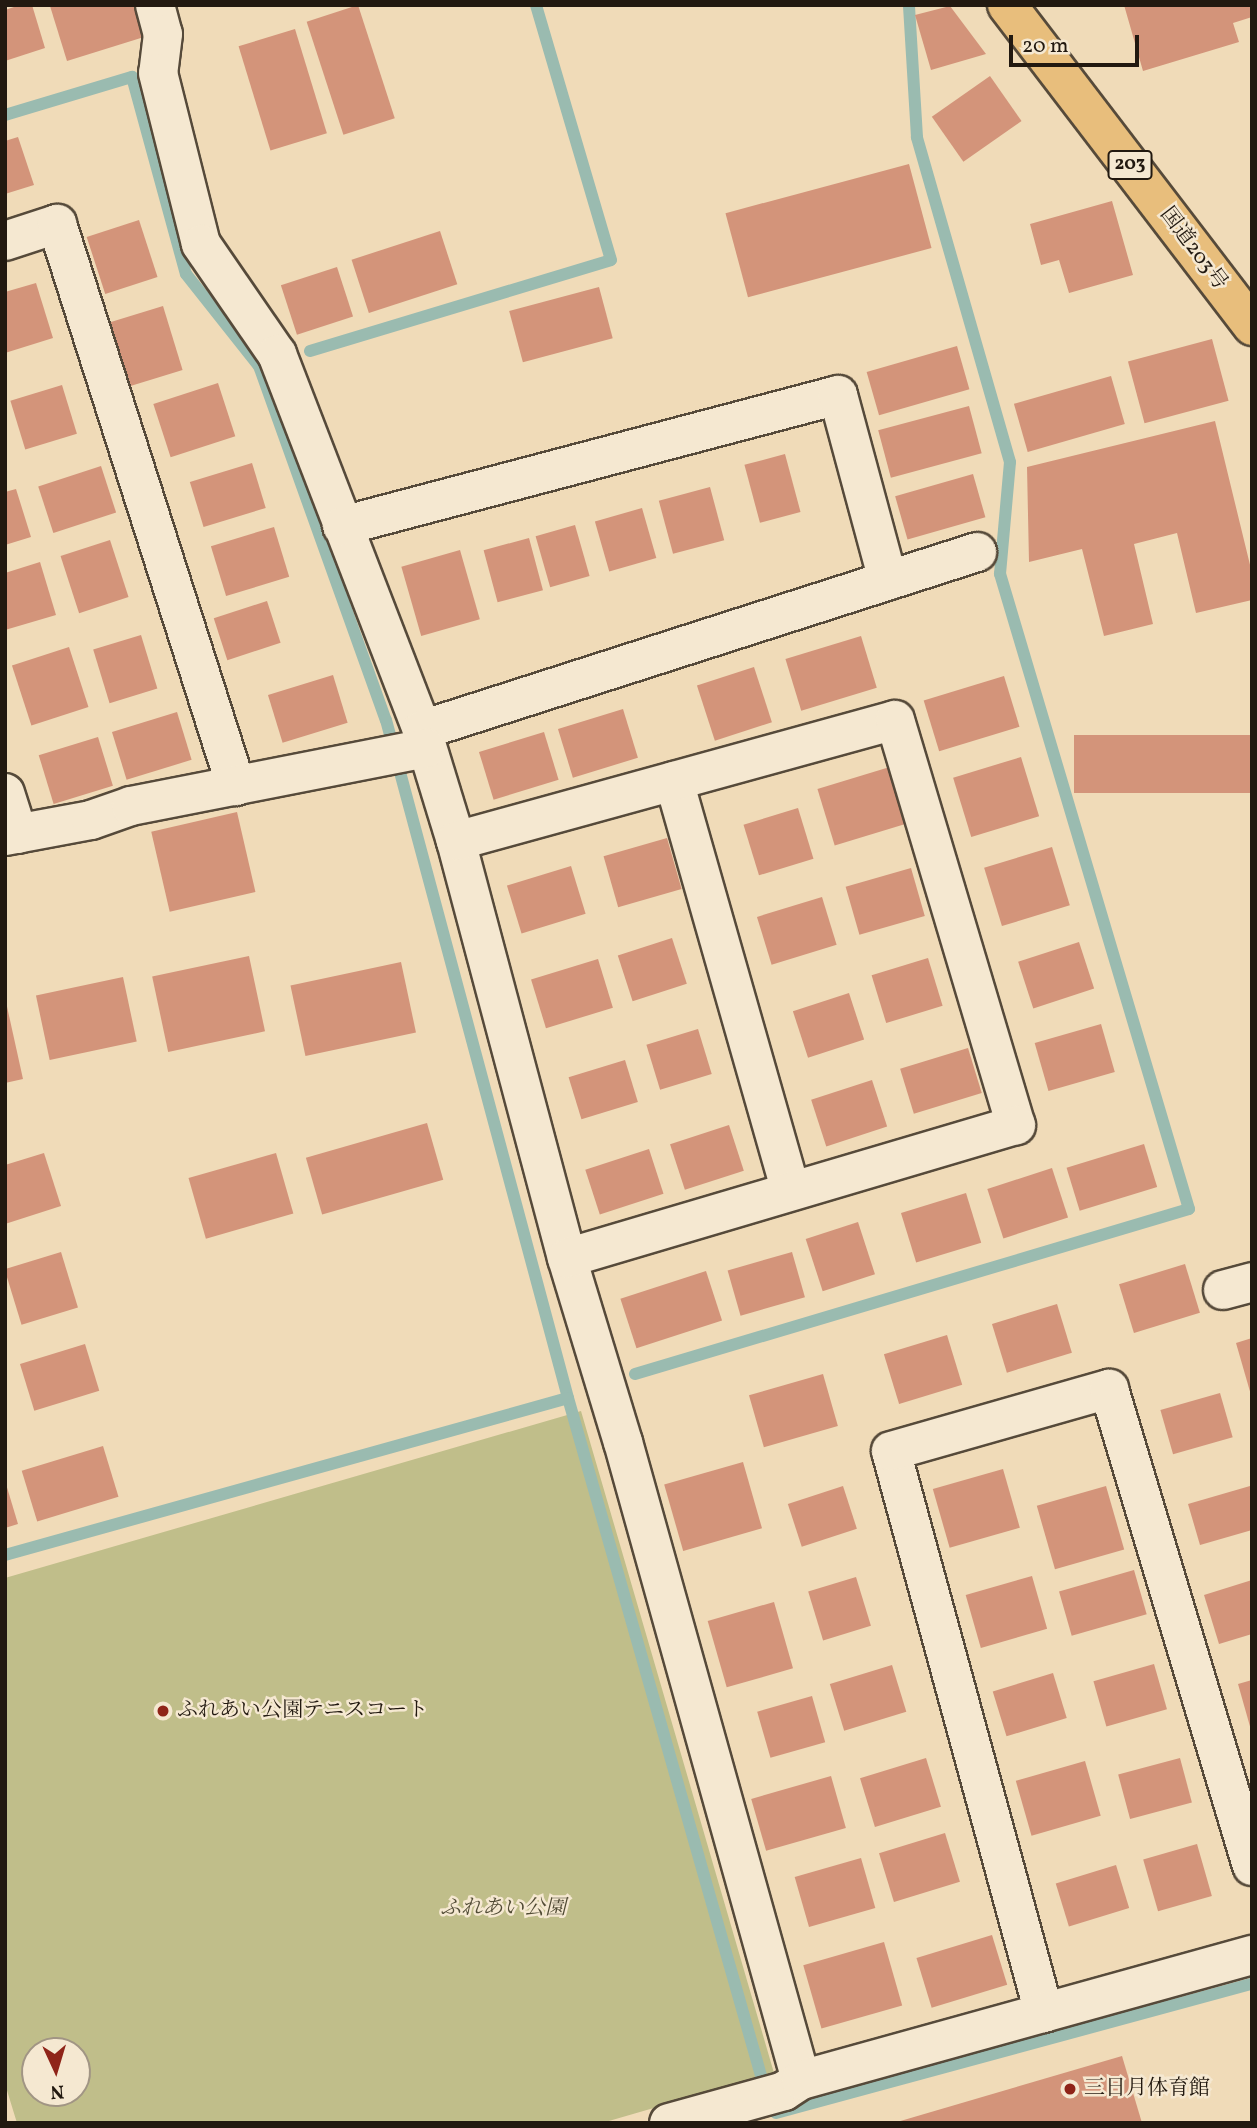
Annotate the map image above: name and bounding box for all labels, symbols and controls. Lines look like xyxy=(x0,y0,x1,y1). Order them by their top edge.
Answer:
scale bar xyxy=(1012,21,1142,65)
text: 20 m xyxy=(1022,32,1068,61)
road number: 203 xyxy=(1107,150,1153,181)
street label: 国道203号 xyxy=(1154,203,1232,295)
place label: ふれあい公園テニスコート xyxy=(177,1698,429,1724)
marker: ふれあい公園テニスコート xyxy=(155,1703,171,1719)
park label: ふれあい公園 xyxy=(440,1896,566,1922)
north arrow xyxy=(21,2037,91,2107)
place label: 三日月体育館 xyxy=(1084,2076,1210,2102)
text: N xyxy=(50,2078,65,2104)
marker: 三日月体育館 xyxy=(1062,2081,1078,2097)

